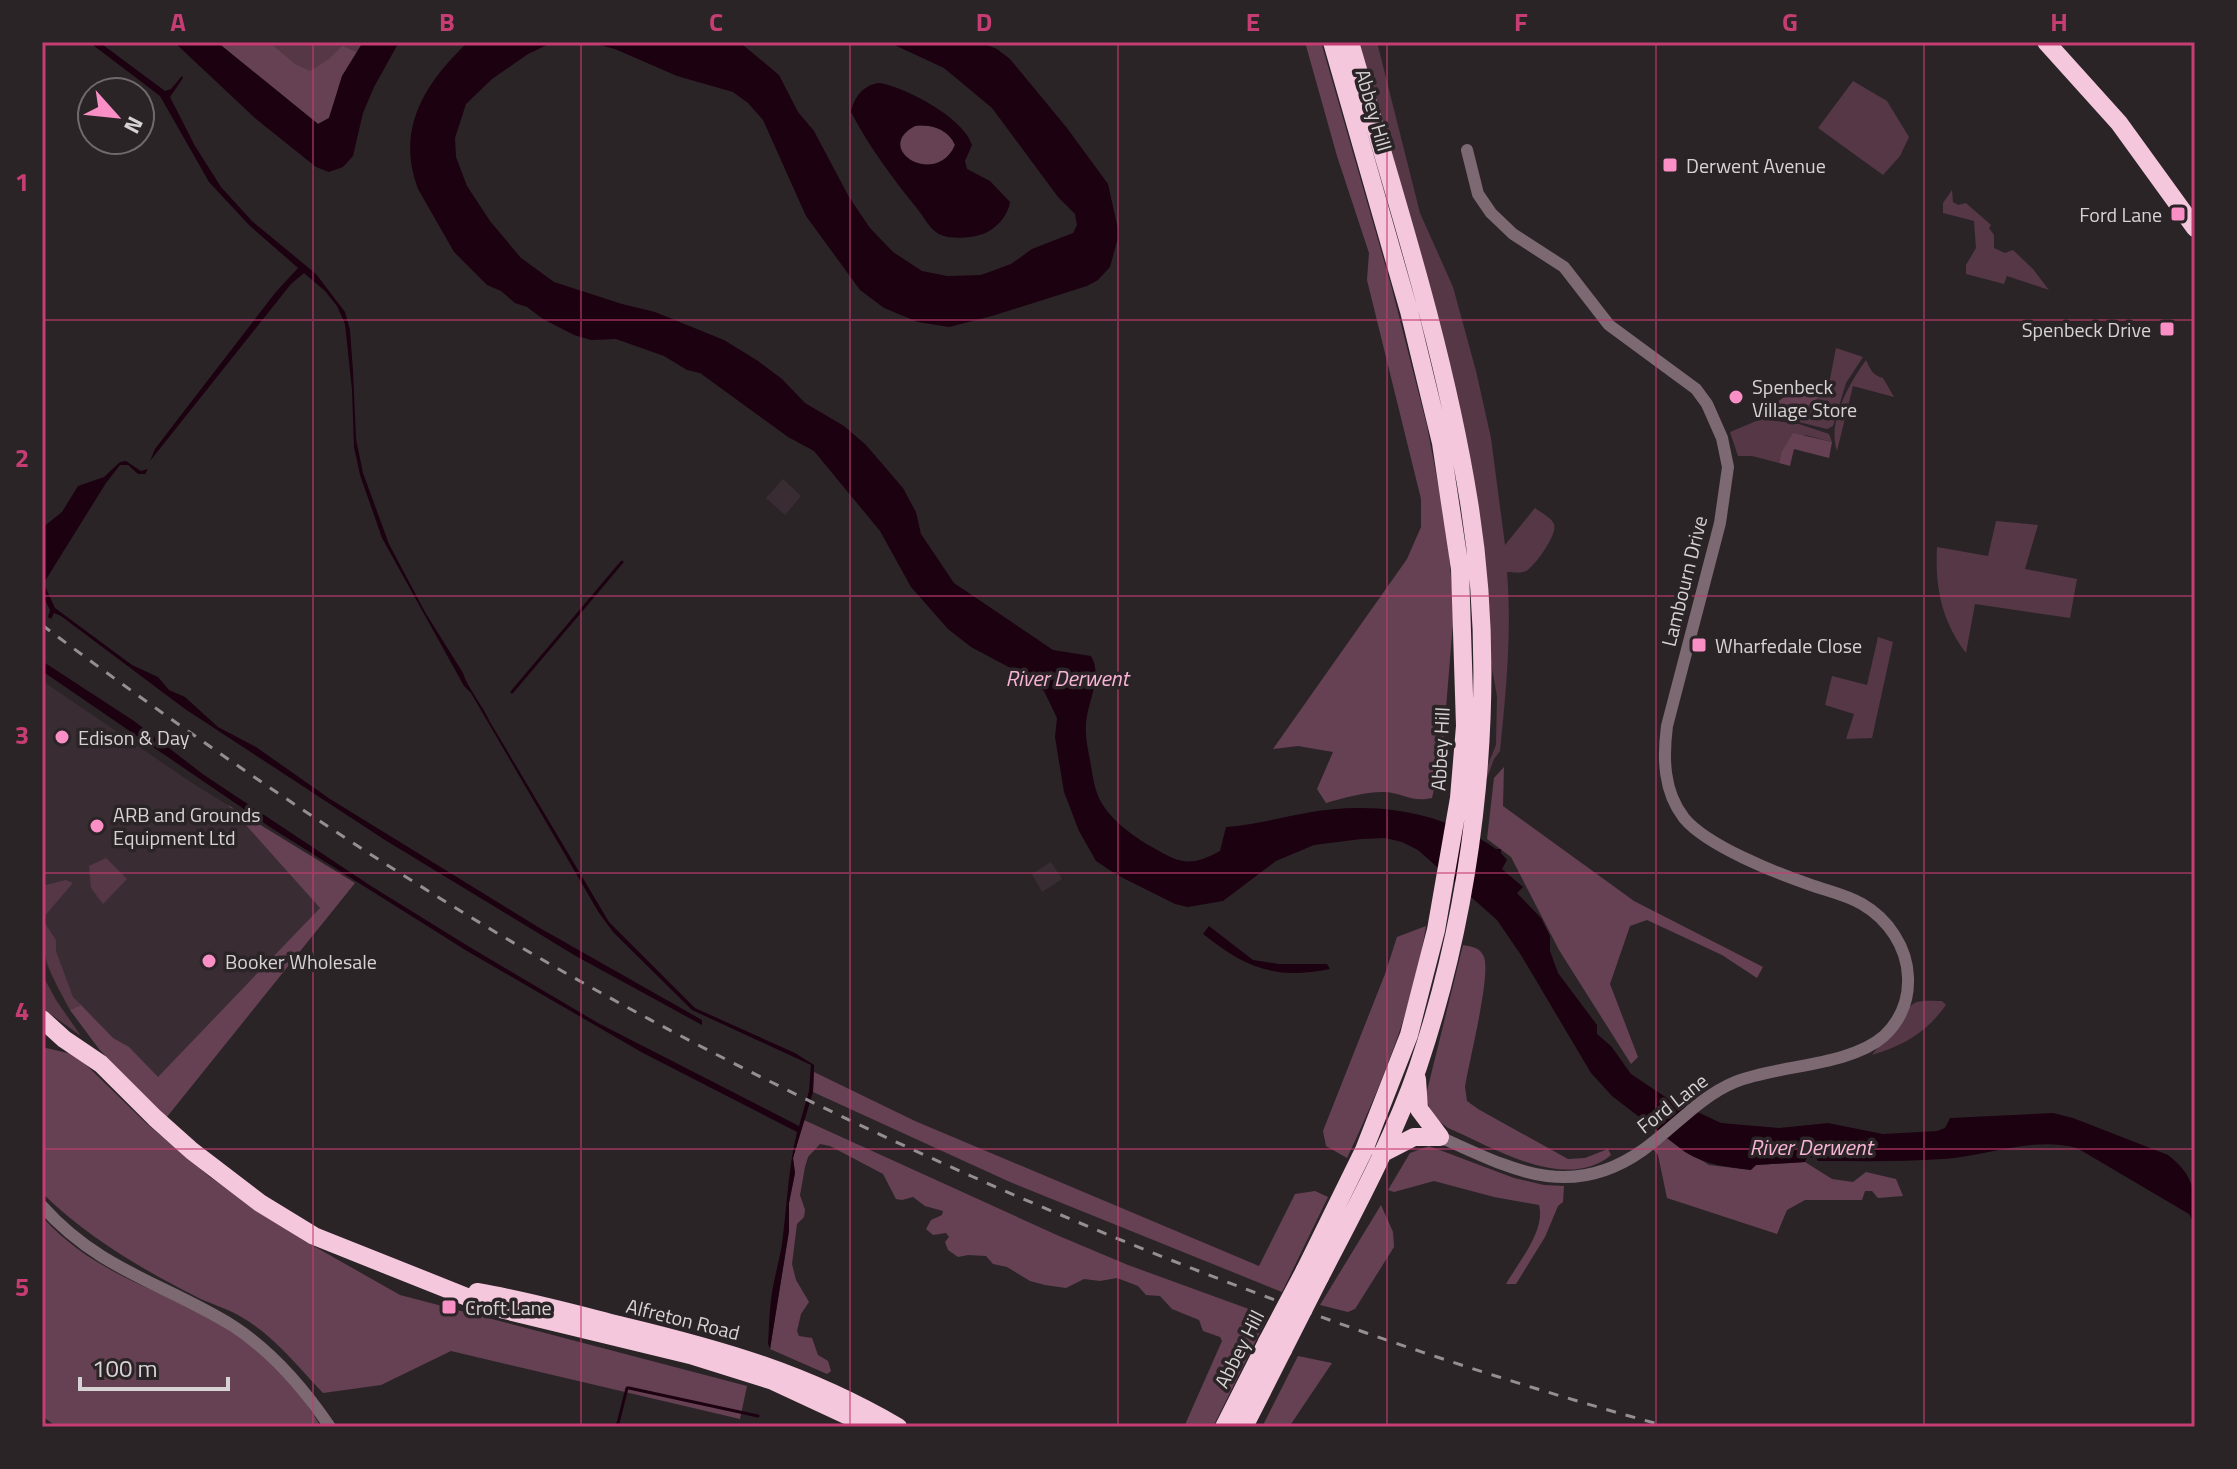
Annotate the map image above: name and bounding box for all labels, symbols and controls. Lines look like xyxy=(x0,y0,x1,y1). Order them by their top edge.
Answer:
text: A xyxy=(170,2,186,41)
text: B xyxy=(439,2,455,41)
text: C xyxy=(709,2,723,41)
text: D xyxy=(976,2,992,41)
text: E xyxy=(1246,2,1260,41)
text: F xyxy=(1514,2,1528,41)
text: G xyxy=(1782,2,1798,41)
text: H xyxy=(2050,2,2068,41)
street label: Abbey Hill xyxy=(1348,65,1400,155)
north arrow xyxy=(76,76,156,156)
text: N xyxy=(115,111,152,140)
place label: Derwent Avenue xyxy=(1686,150,1826,181)
marker: Derwent Avenue xyxy=(1661,156,1679,174)
text: 1 xyxy=(15,162,29,201)
place label: Ford Lane xyxy=(2079,199,2162,230)
marker: Ford Lane xyxy=(2169,205,2187,223)
place label: Spenbeck Drive xyxy=(2022,314,2151,345)
marker: Spenbeck Drive xyxy=(2158,320,2176,338)
place label: Spenbeck Village Store xyxy=(1752,371,1857,425)
marker: Spenbeck Village Store xyxy=(1727,388,1745,406)
text: 2 xyxy=(15,438,29,477)
street label: Lambourn Drive xyxy=(1653,512,1715,650)
place label: Wharfedale Close xyxy=(1715,630,1862,661)
marker: Wharfedale Close xyxy=(1690,636,1708,654)
water label: River Derwent xyxy=(1005,661,1131,695)
street label: Abbey Hill xyxy=(1422,706,1458,792)
text: 3 xyxy=(15,715,29,754)
place label: Edison & Day xyxy=(78,722,190,753)
marker: Edison & Day xyxy=(53,728,71,746)
place label: ARB and Grounds Equipment Ltd xyxy=(113,799,261,853)
marker: ARB and Grounds Equipment Ltd xyxy=(88,817,106,835)
place label: Booker Wholesale xyxy=(225,946,377,977)
marker: Booker Wholesale xyxy=(200,952,218,970)
text: 4 xyxy=(15,991,29,1030)
street label: Ford Lane xyxy=(1630,1065,1714,1141)
water label: River Derwent xyxy=(1749,1130,1875,1164)
text: 5 xyxy=(15,1267,29,1306)
street label: Alfreton Road xyxy=(623,1290,743,1348)
place label: Croft Lane xyxy=(465,1292,552,1323)
marker: Croft Lane xyxy=(440,1298,458,1316)
street label: Abbey Hill xyxy=(1206,1305,1272,1393)
scale bar xyxy=(80,1341,228,1391)
text: 100 m xyxy=(92,1350,158,1386)

